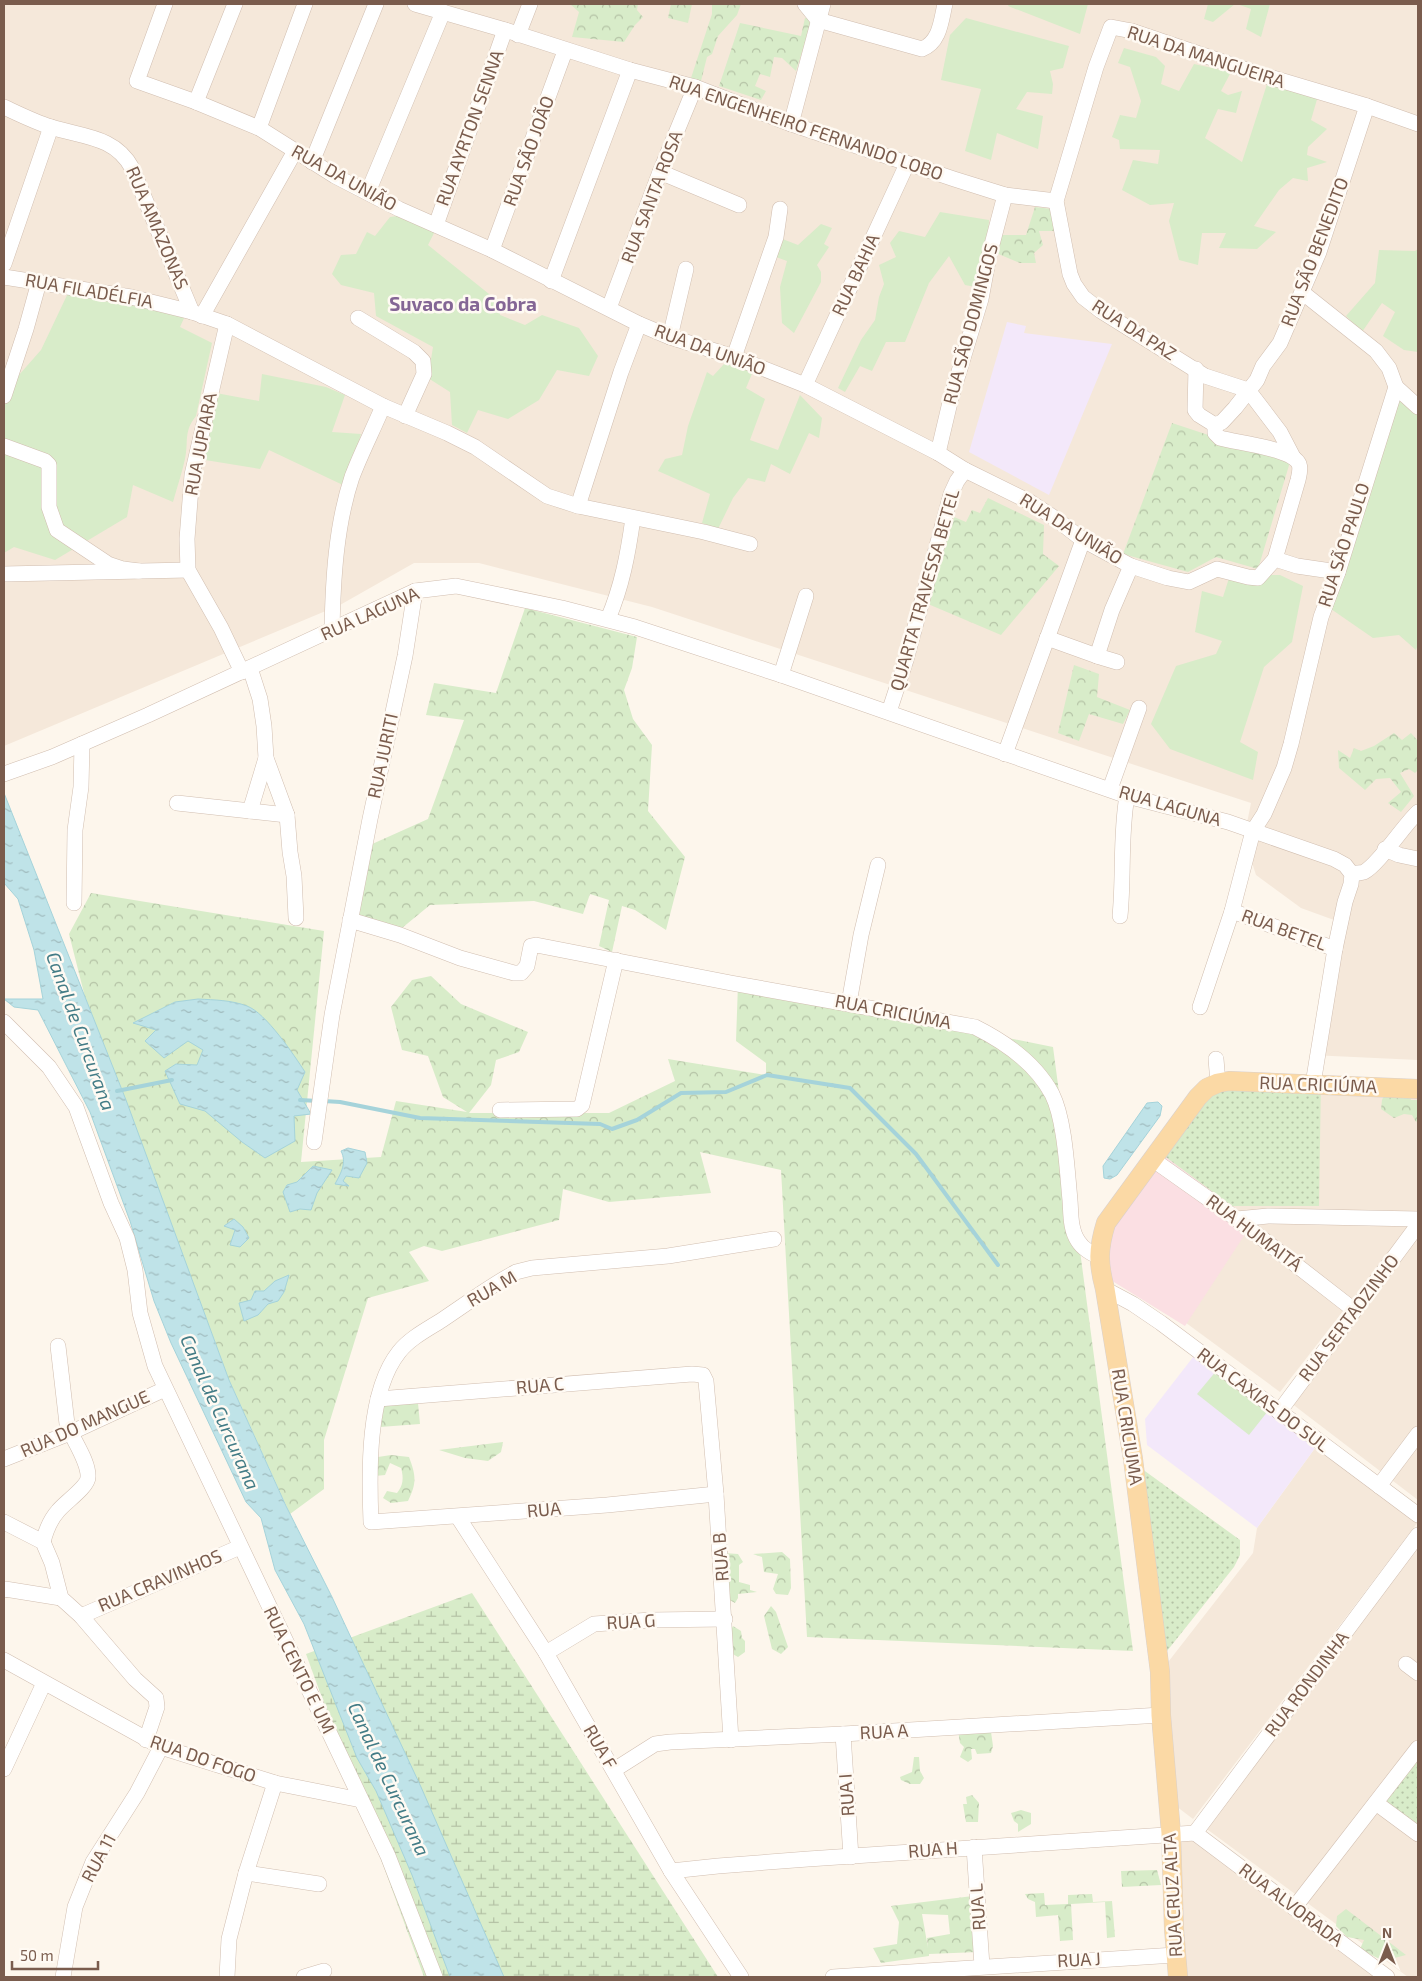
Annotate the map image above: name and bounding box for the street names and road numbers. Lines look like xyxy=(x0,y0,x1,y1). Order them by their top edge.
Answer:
street label: RUA DA MANGUEIRA xyxy=(1125,20,1289,92)
street label: RUA AYRTON SENNA xyxy=(431,46,508,209)
street label: RUA ENGENHEIRO FERNANDO LOBO xyxy=(666,70,946,184)
street label: RUA SÃO JOÃO xyxy=(498,92,558,209)
street label: RUA SANTA ROSA xyxy=(616,126,687,266)
street label: RUA DA UNIÃO xyxy=(288,139,401,215)
street label: RUA AMAZONAS xyxy=(122,163,194,293)
street label: RUA SÃO BENEDITO xyxy=(1275,174,1353,329)
street label: RUA BAHIA xyxy=(827,229,884,319)
street label: RUA SÃO DOMINGOS xyxy=(938,241,1002,407)
street label: RUA FILADÉLFIA xyxy=(23,268,156,312)
street label: RUA DA PAZ xyxy=(1088,294,1181,364)
street label: RUA DA UNIÃO xyxy=(652,319,769,379)
street label: RUA JUPIARA xyxy=(179,390,221,497)
street label: RUA SÃO PAULO xyxy=(1313,480,1373,610)
street label: QUARTA TRAVESSA BETEL xyxy=(885,486,963,693)
street label: RUA DA UNIÃO xyxy=(1016,488,1127,568)
street label: RUA LAGUNA xyxy=(317,581,423,645)
street label: RUA JURITI xyxy=(362,711,402,800)
street label: RUA LAGUNA xyxy=(1117,780,1225,830)
street label: RUA BETEL xyxy=(1239,904,1330,955)
street label: RUA CRICIÚMA xyxy=(833,989,954,1033)
street label: RUA CRICIÚMA xyxy=(1259,1071,1378,1097)
street label: RUA HUMAITÁ xyxy=(1202,1189,1307,1276)
street label: RUA SERTAOZINHO xyxy=(1293,1250,1403,1385)
street label: RUA M xyxy=(463,1265,520,1311)
street label: RUA CAXIAS DO SUL xyxy=(1193,1342,1334,1456)
street label: RUA CRICIUMA xyxy=(1108,1367,1148,1488)
street label: RUA C xyxy=(515,1372,565,1398)
street label: RUA DO MANGUE xyxy=(17,1385,152,1461)
street label: RUA xyxy=(526,1496,563,1521)
street label: RUA B xyxy=(707,1532,733,1582)
street label: RUA CRAVINHOS xyxy=(94,1544,225,1616)
street label: RUA CENTO E UM xyxy=(260,1602,340,1737)
street label: RUA G xyxy=(606,1609,656,1633)
street label: RUA RONDINHA xyxy=(1259,1626,1353,1740)
street label: RUA A xyxy=(859,1719,910,1743)
street label: RUA F xyxy=(579,1720,622,1773)
street label: RUA DO FOGO xyxy=(147,1730,259,1786)
street label: RUA I xyxy=(834,1773,858,1817)
street label: RUA 11 xyxy=(76,1829,120,1886)
street label: RUA CRUZ ALTA xyxy=(1158,1832,1186,1958)
street label: RUA H xyxy=(907,1836,959,1862)
street label: RUA ALVORADA xyxy=(1235,1858,1349,1951)
street label: RUA L xyxy=(964,1883,990,1931)
street label: RUA J xyxy=(1057,1947,1101,1971)

